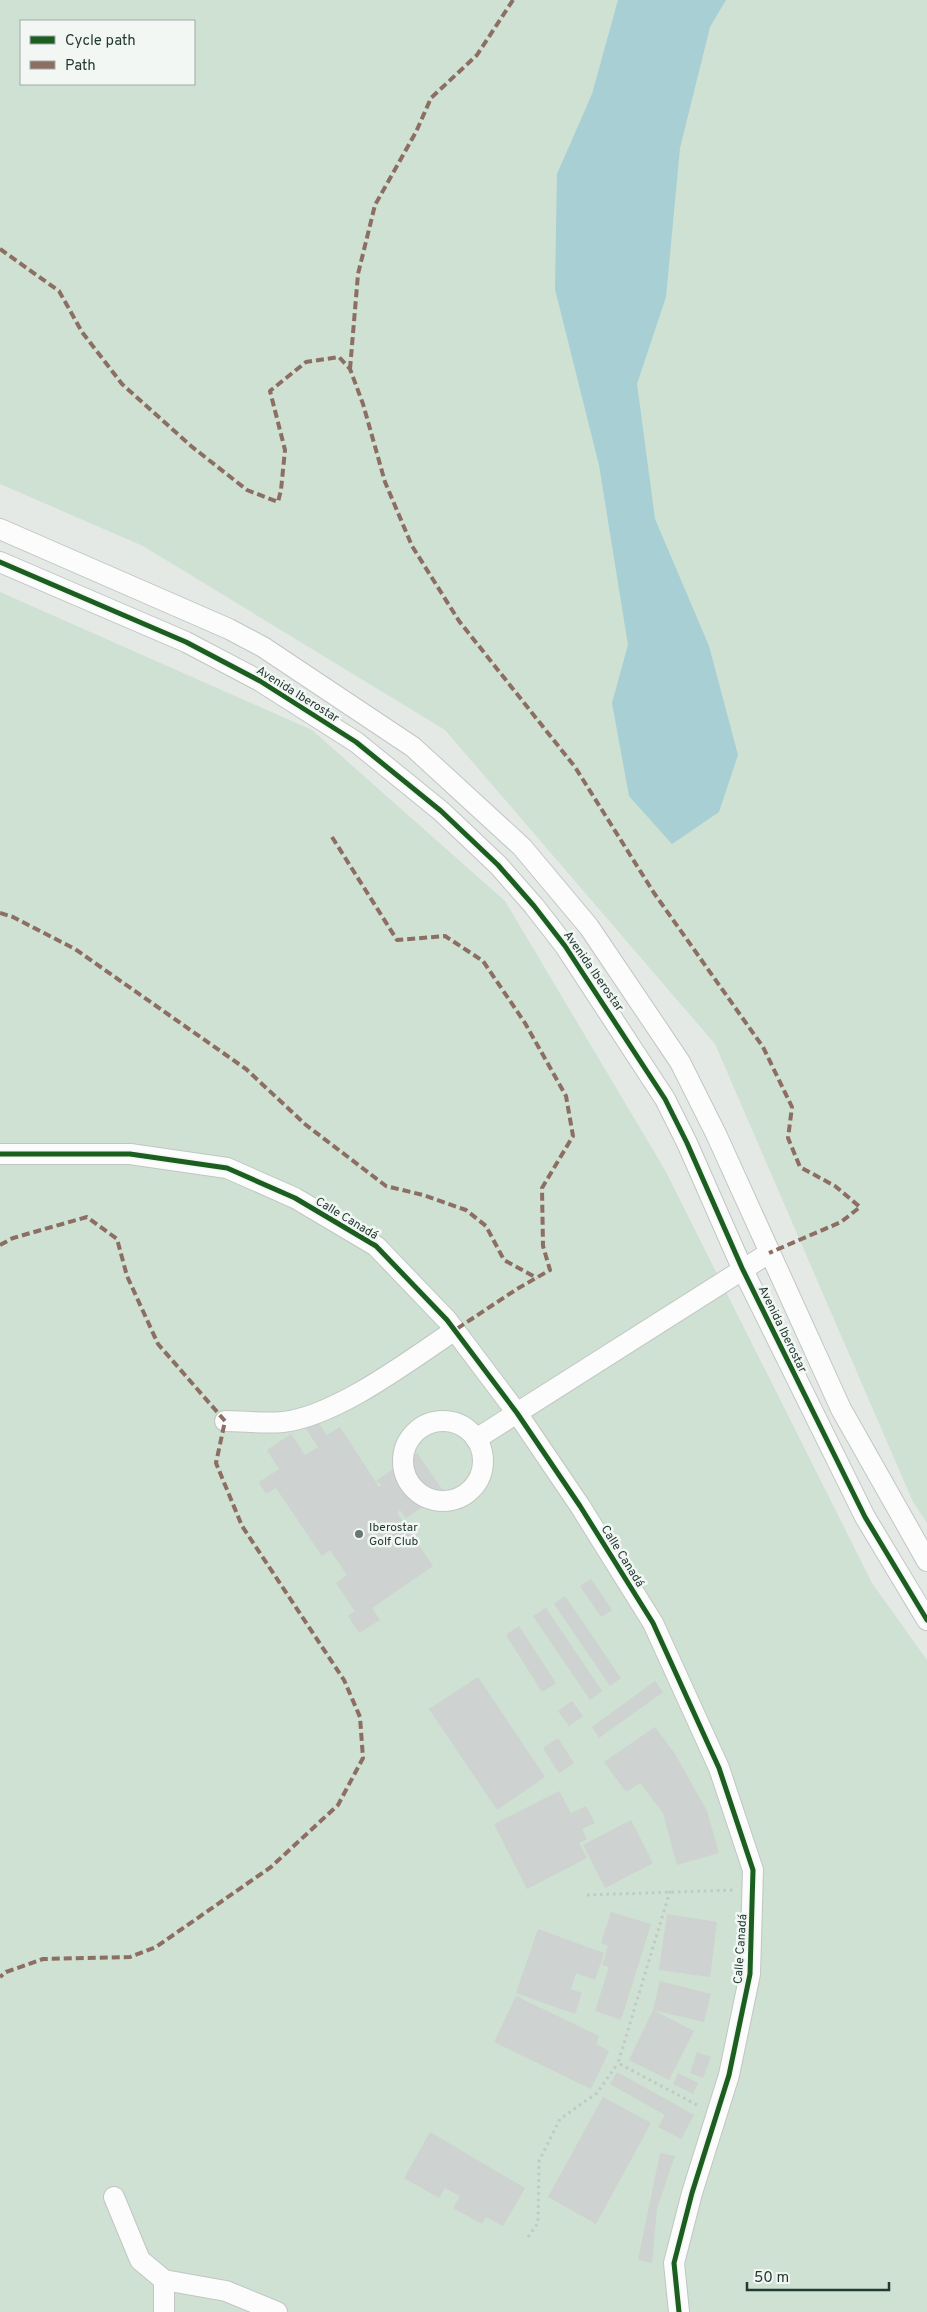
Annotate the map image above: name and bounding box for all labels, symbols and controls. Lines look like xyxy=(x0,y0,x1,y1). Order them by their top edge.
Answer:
legend xyxy=(20,20,195,85)
text: Cycle path xyxy=(65,32,136,51)
text: Path xyxy=(65,57,96,76)
street label: Avenida Iberostar xyxy=(253,663,342,727)
street label: Avenida Iberostar xyxy=(559,928,627,1015)
street label: Calle Canadá xyxy=(312,1194,381,1244)
street label: Avenida Iberostar xyxy=(754,1283,810,1376)
place label: Iberostar Golf Club xyxy=(369,1520,419,1550)
street label: Calle Canadá xyxy=(597,1523,648,1591)
marker: Iberostar Golf Club xyxy=(353,1528,365,1540)
street label: Calle Canadá xyxy=(731,1913,751,1985)
scale bar xyxy=(747,2260,890,2292)
text: 50 m xyxy=(754,2269,789,2288)

